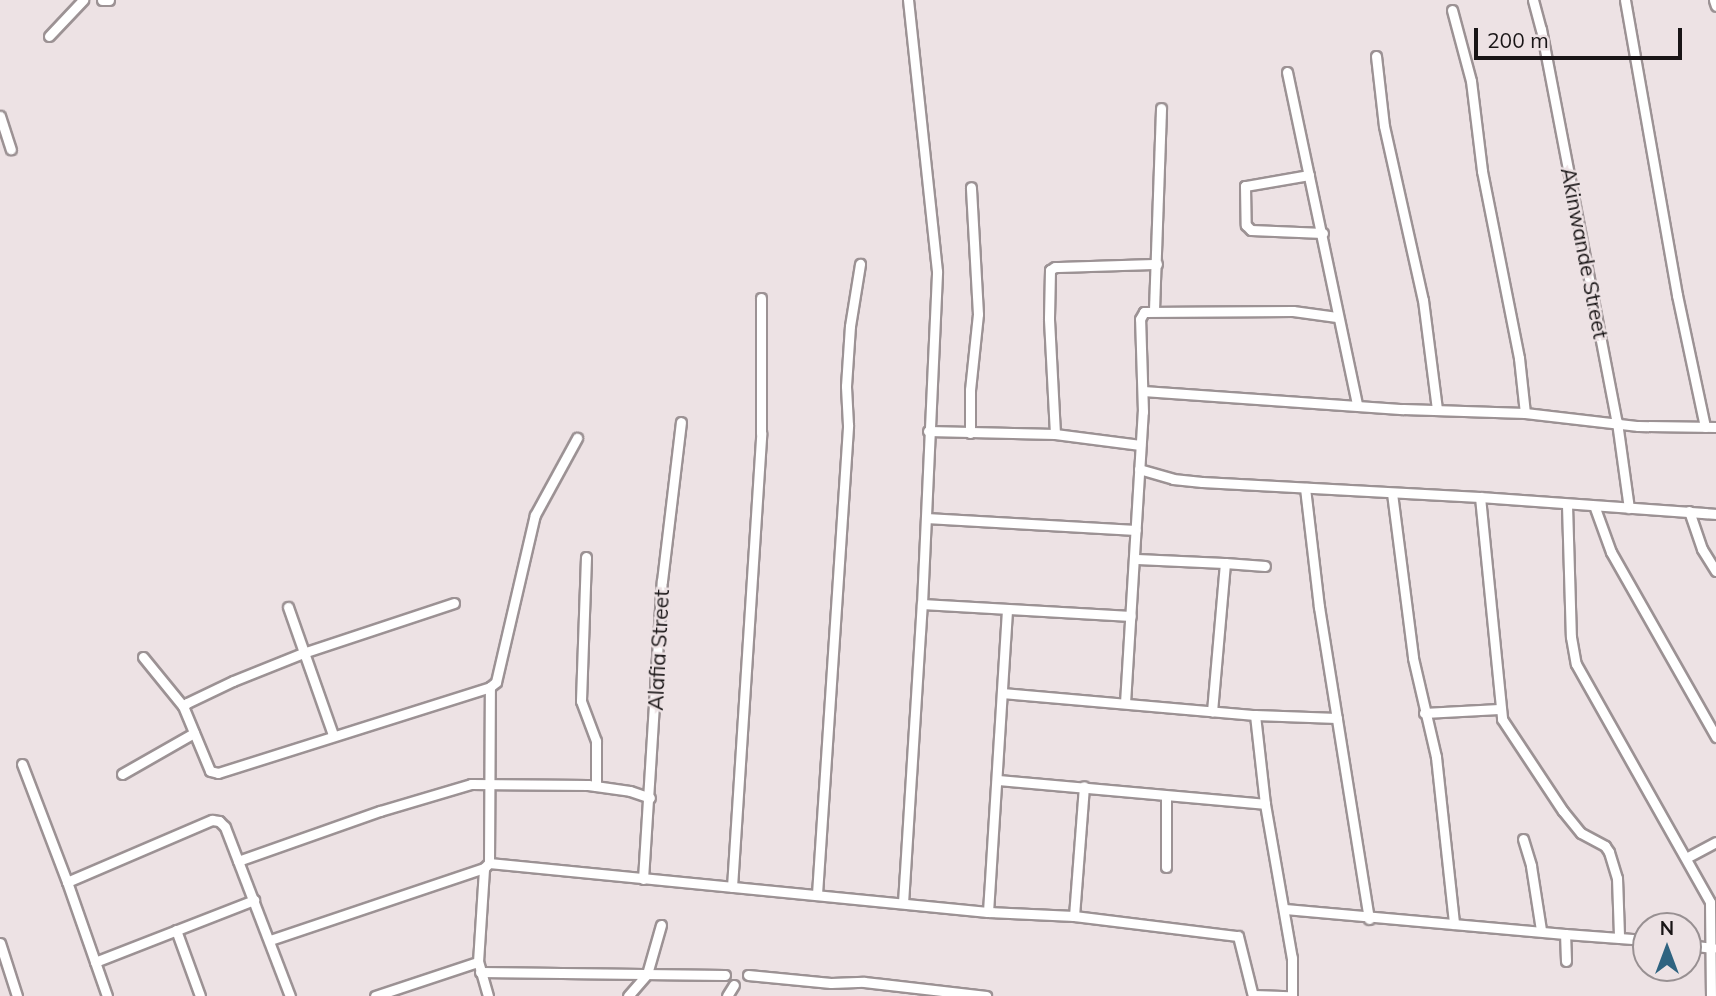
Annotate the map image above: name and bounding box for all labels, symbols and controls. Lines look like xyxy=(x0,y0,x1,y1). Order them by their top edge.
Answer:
scale bar xyxy=(1478,14,1686,58)
text: 200 m xyxy=(1487,27,1549,53)
street label: Akinwande Street xyxy=(1556,165,1614,341)
street label: Alafia Street xyxy=(642,589,674,711)
north arrow xyxy=(1632,912,1702,982)
text: N xyxy=(1660,916,1674,940)

